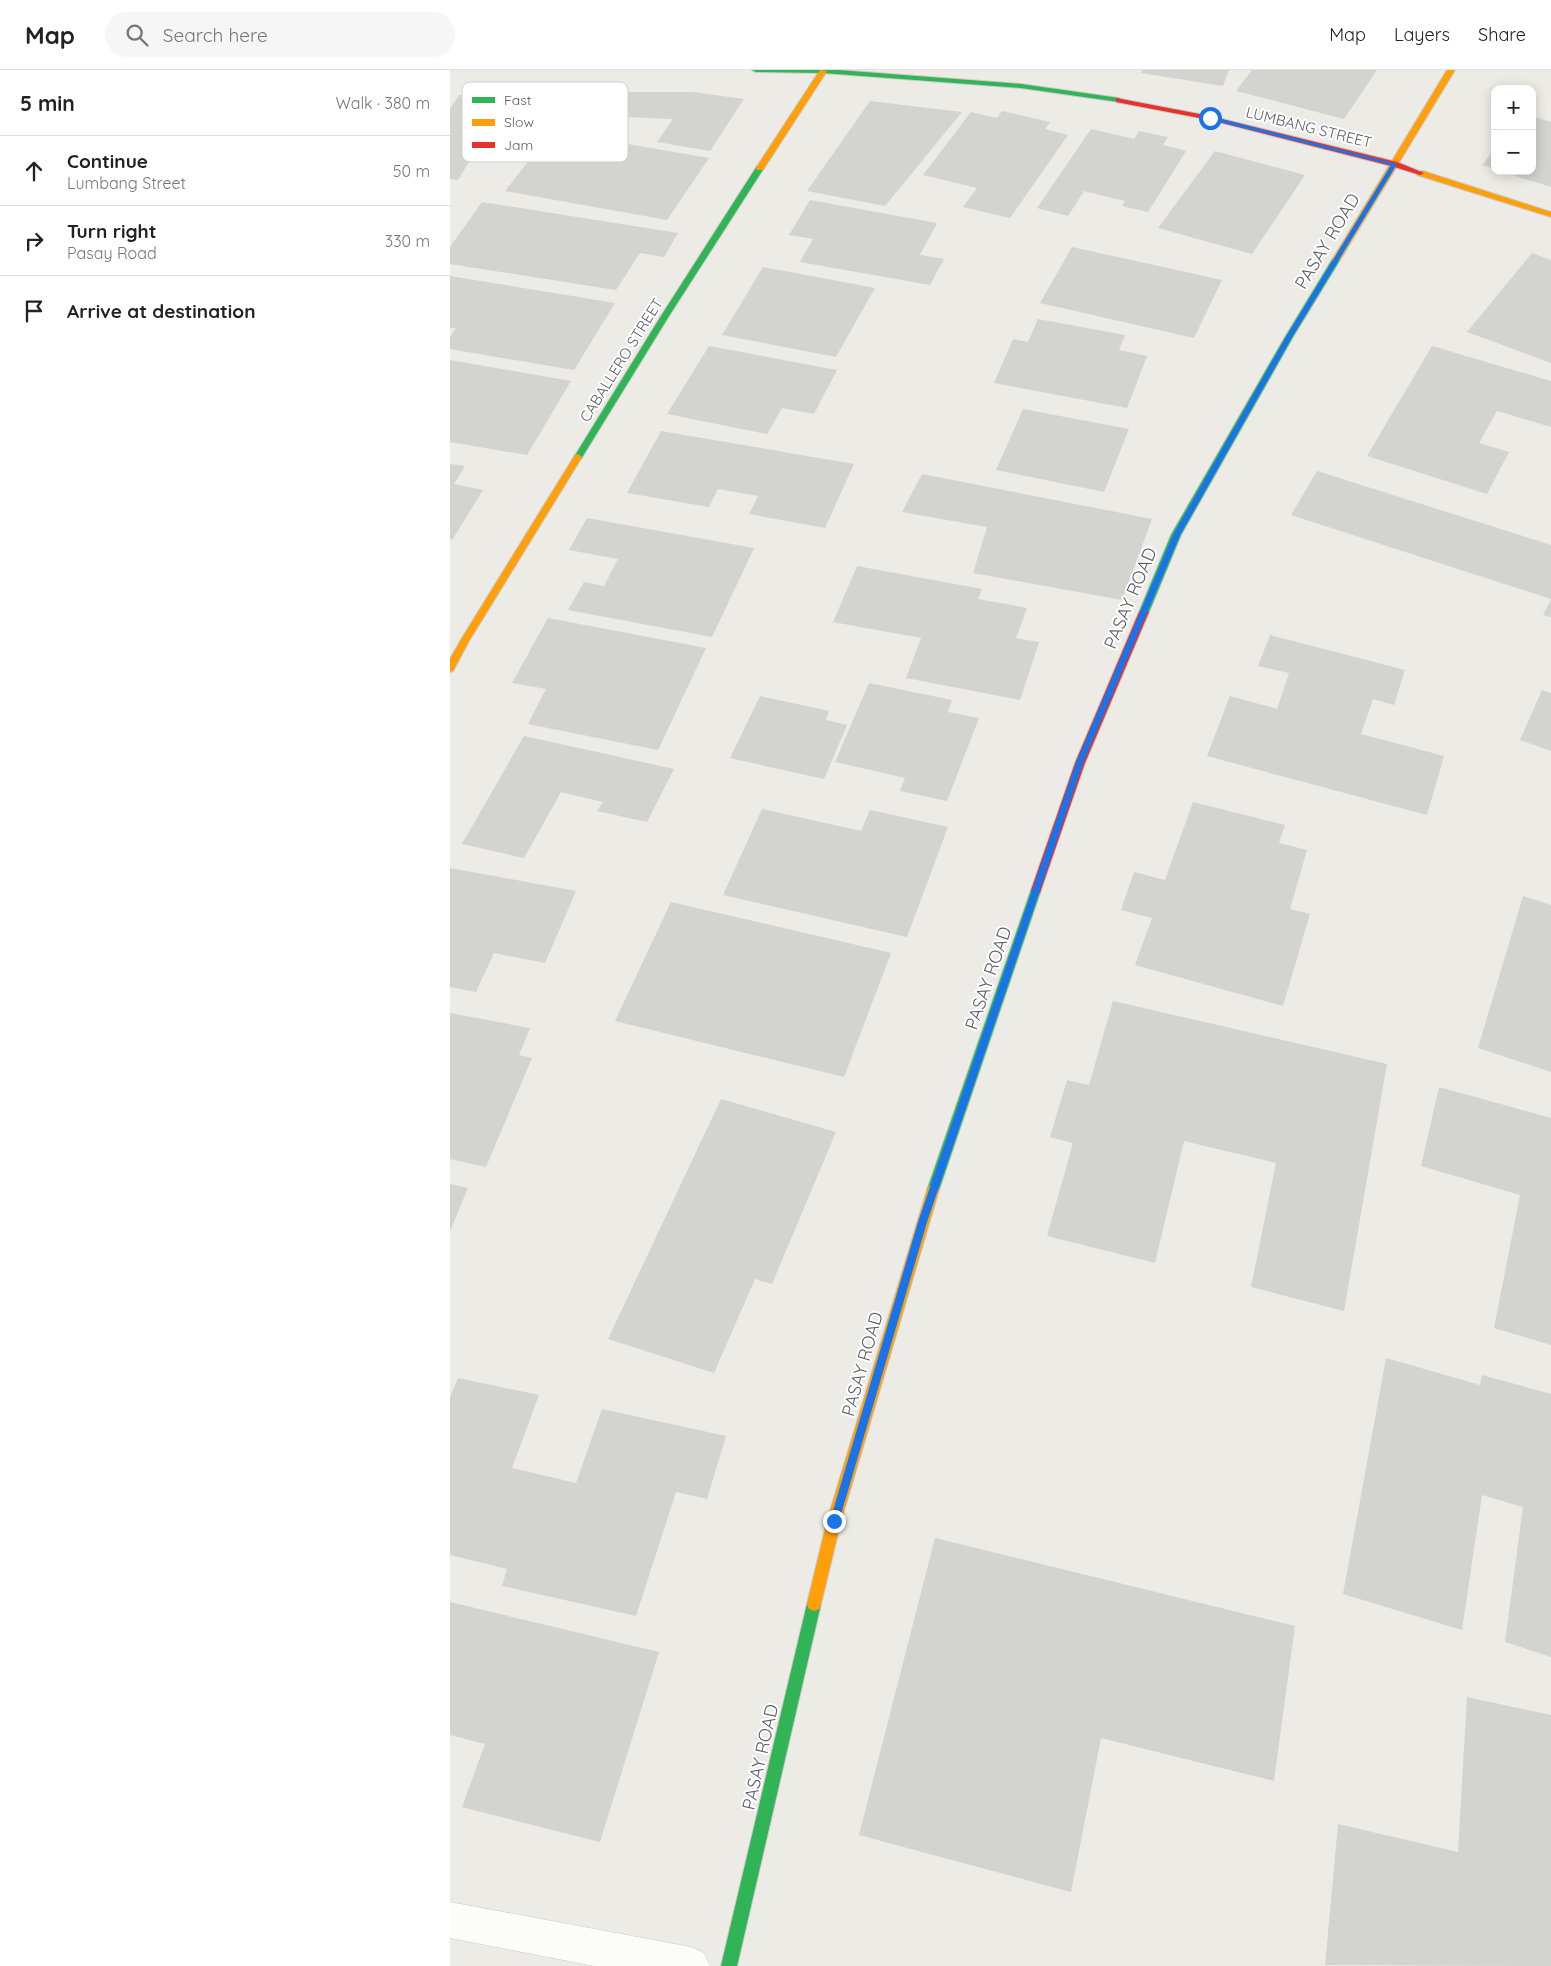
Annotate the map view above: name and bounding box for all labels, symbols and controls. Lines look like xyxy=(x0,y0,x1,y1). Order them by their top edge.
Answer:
search box xyxy=(105,12,455,57)
text: Map xyxy=(25,20,75,50)
icon: search xyxy=(123,21,151,49)
text: Search here xyxy=(163,23,268,47)
text: Map xyxy=(1329,23,1366,46)
text: Layers xyxy=(1394,23,1450,46)
text: Share xyxy=(1478,23,1526,46)
legend xyxy=(462,82,628,162)
map controls xyxy=(1491,85,1536,175)
button: + xyxy=(1491,85,1536,130)
text: 5 min xyxy=(20,90,75,116)
text: Fast xyxy=(504,91,532,109)
text: Walk · 380 m xyxy=(335,93,430,113)
street label: LUMBANG STREET xyxy=(1244,102,1374,152)
route start xyxy=(1199,107,1222,130)
text: Slow xyxy=(504,113,534,131)
button: − xyxy=(1491,130,1536,175)
text: Jam xyxy=(504,136,533,154)
text: Continue xyxy=(67,149,148,173)
icon: ahead xyxy=(20,157,48,185)
text: 50 m xyxy=(393,161,430,181)
text: Lumbang Street xyxy=(67,173,186,193)
street label: PASAY ROAD xyxy=(1289,189,1365,293)
text: Turn right xyxy=(67,219,156,243)
icon: right xyxy=(20,227,48,255)
text: 330 m xyxy=(385,231,430,251)
text: Pasay Road xyxy=(67,243,157,263)
street label: CABALLERO STREET xyxy=(575,295,667,425)
icon: arrive xyxy=(20,297,48,325)
text: Arrive at destination xyxy=(67,299,256,323)
street label: PASAY ROAD xyxy=(1098,544,1162,652)
street label: PASAY ROAD xyxy=(960,923,1016,1033)
street label: PASAY ROAD xyxy=(836,1309,888,1419)
route end xyxy=(823,1510,846,1533)
street label: PASAY ROAD xyxy=(737,1702,783,1812)

